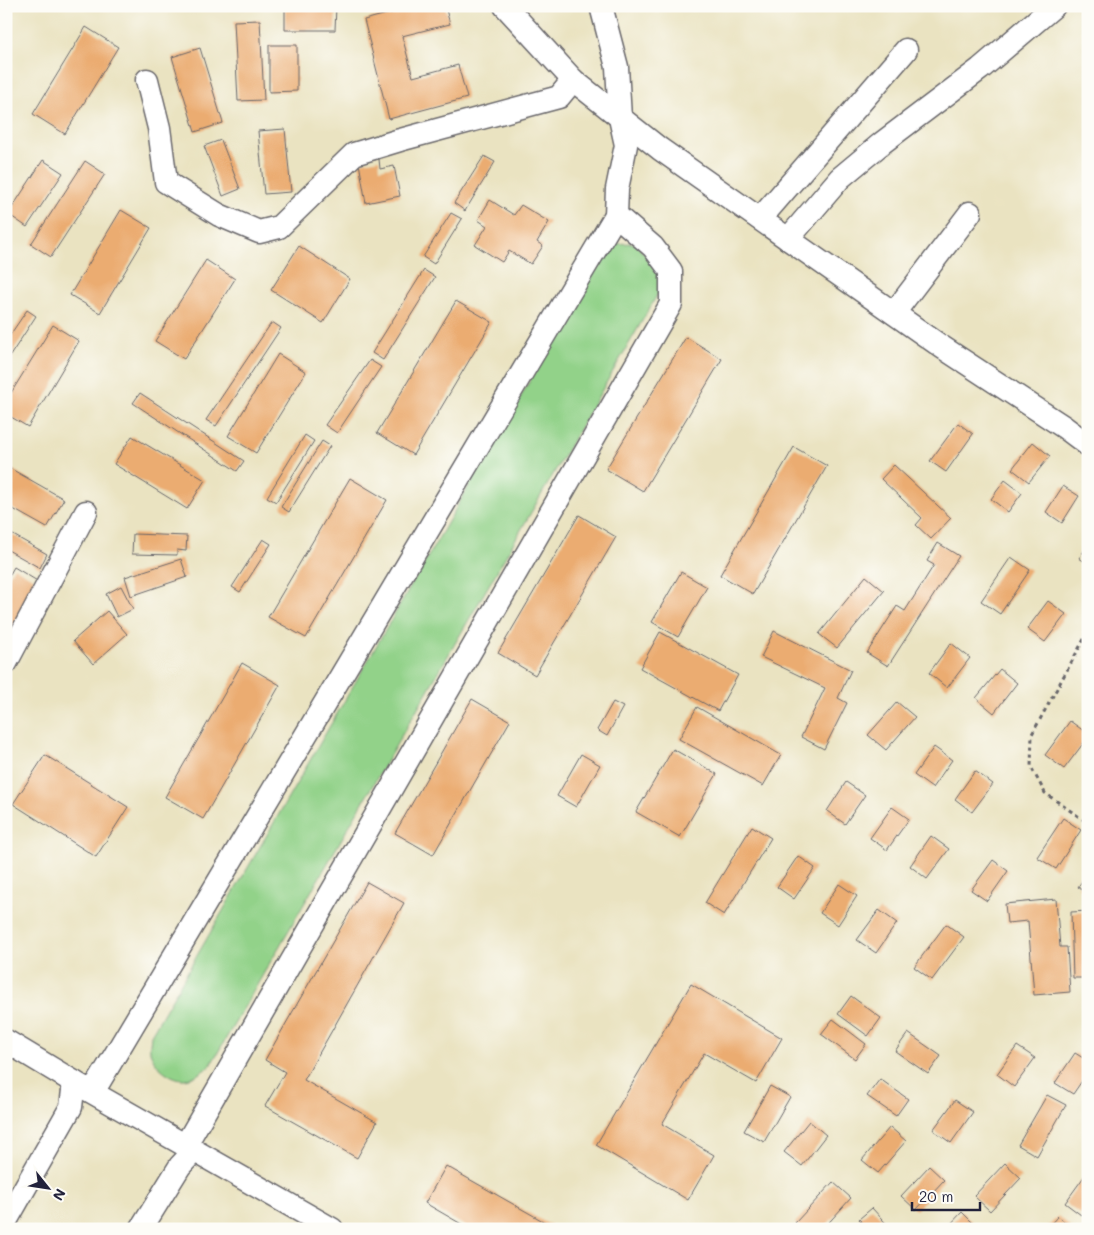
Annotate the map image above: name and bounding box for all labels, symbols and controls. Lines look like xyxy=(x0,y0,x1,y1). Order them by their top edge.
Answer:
north arrow xyxy=(22,1162,72,1212)
scale bar xyxy=(912,1180,979,1212)
text: N xyxy=(49,1185,71,1204)
text: 20 m xyxy=(919,1186,953,1206)

